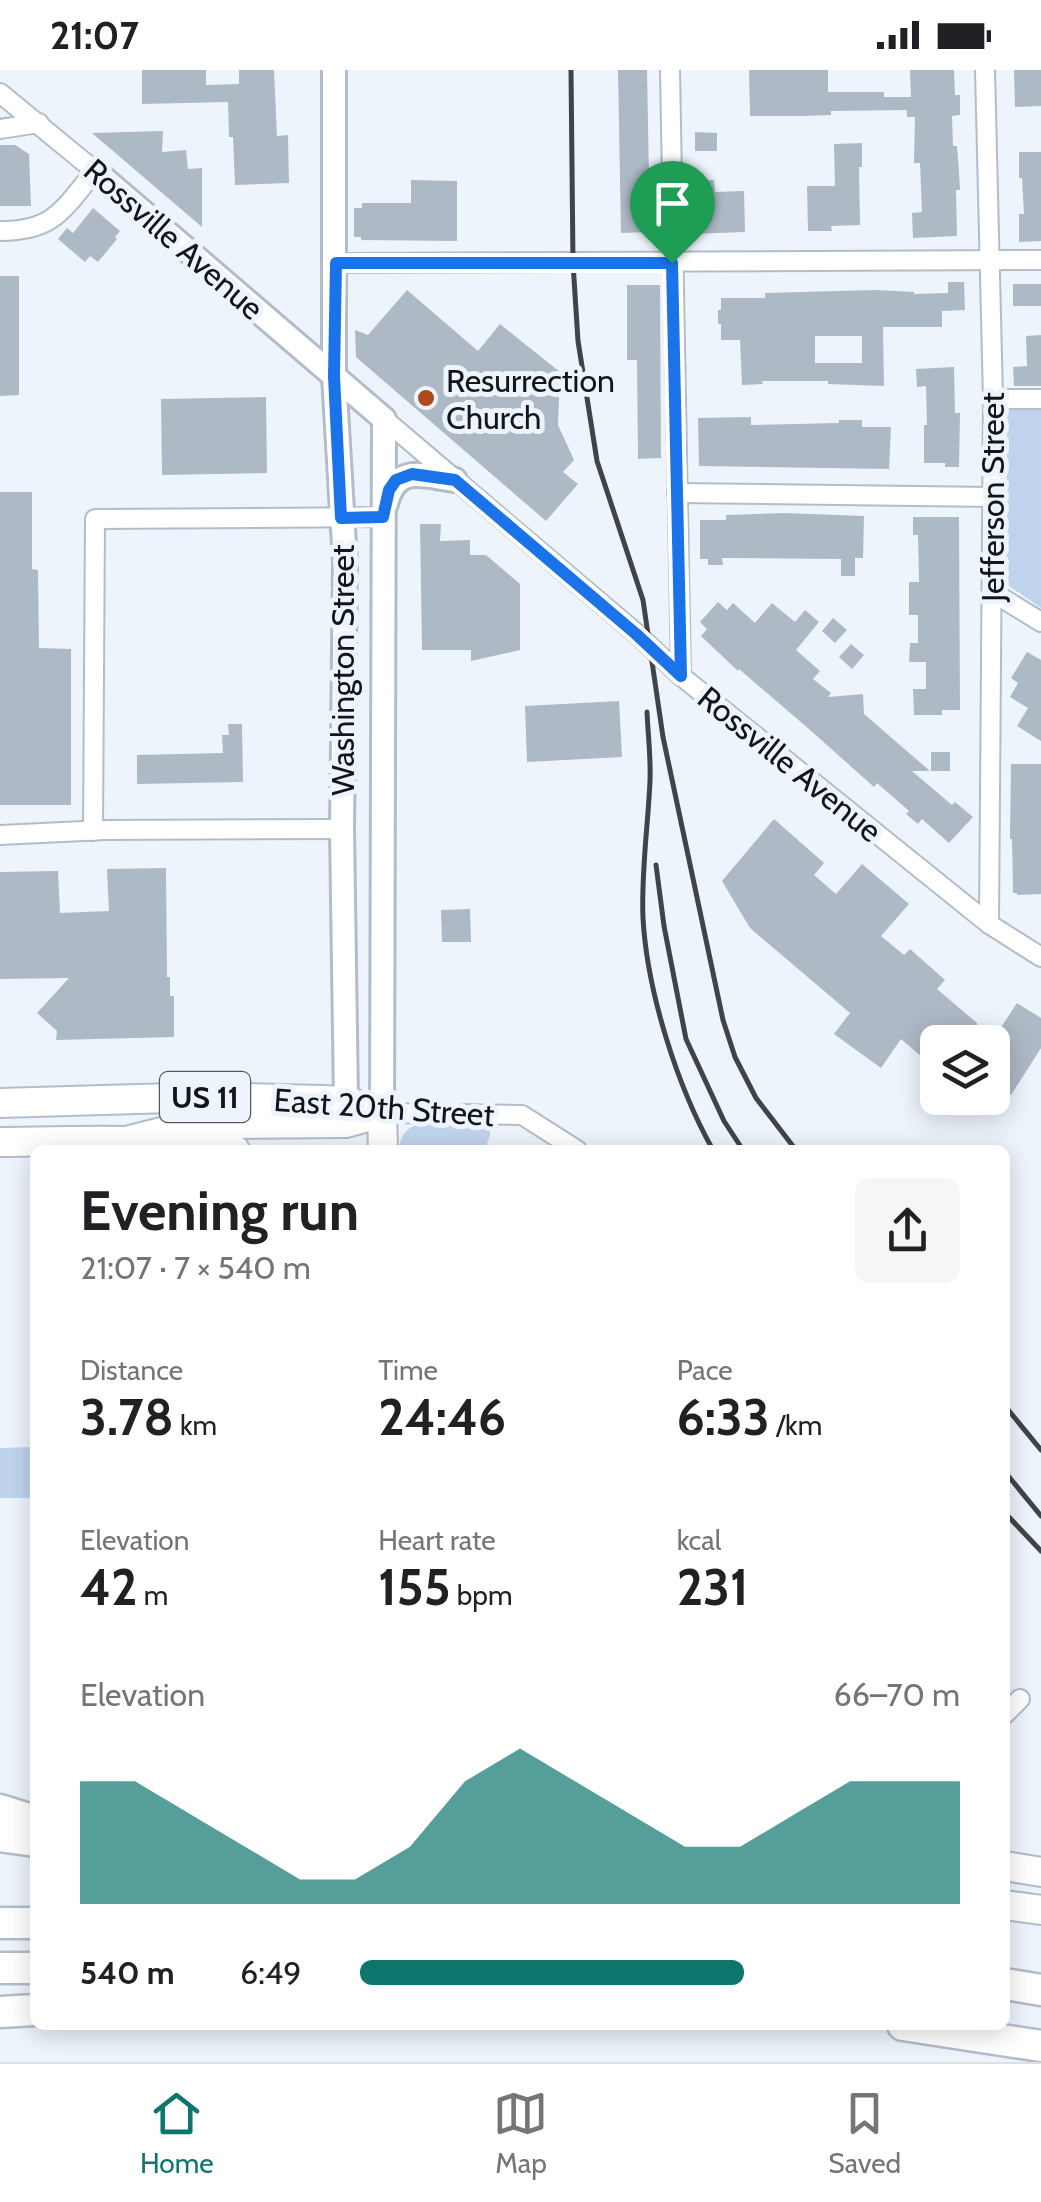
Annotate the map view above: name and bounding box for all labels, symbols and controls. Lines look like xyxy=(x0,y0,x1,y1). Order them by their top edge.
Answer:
text: 21:07 xyxy=(50,12,139,59)
street label: Rossville Avenue xyxy=(76,150,272,328)
pin xyxy=(630,161,715,264)
icon: arrive xyxy=(645,176,700,231)
place label: Resurrection Church xyxy=(446,361,615,437)
marker: Resurrection Church xyxy=(415,387,437,409)
street label: Jefferson Street xyxy=(973,392,1012,603)
street label: Washington Street xyxy=(323,544,362,796)
street label: Rossville Avenue xyxy=(690,678,890,850)
map controls xyxy=(920,1025,1010,1115)
button: layers xyxy=(920,1025,1010,1115)
road number: US 11 xyxy=(160,1072,250,1122)
street label: East 20th Street xyxy=(272,1080,496,1134)
text: Evening run xyxy=(80,1177,359,1244)
button: share xyxy=(855,1178,960,1283)
text: 21:07 · 7 × 540 m xyxy=(80,1248,311,1287)
text: Distance xyxy=(80,1353,183,1387)
text: Time xyxy=(378,1353,438,1387)
text: Pace xyxy=(677,1353,733,1387)
text: 3.78 xyxy=(80,1387,174,1448)
text: 24:46 xyxy=(378,1387,506,1448)
text: 6:33 xyxy=(677,1387,770,1448)
text: km xyxy=(174,1408,217,1442)
text: /km xyxy=(770,1408,822,1442)
text: Elevation xyxy=(80,1523,189,1557)
text: Heart rate xyxy=(378,1523,496,1557)
text: kcal xyxy=(677,1523,721,1557)
text: 42 xyxy=(80,1557,138,1618)
text: 155 xyxy=(378,1557,450,1618)
text: 231 xyxy=(677,1557,749,1618)
text: m xyxy=(138,1578,168,1612)
text: bpm xyxy=(450,1578,512,1612)
text: Elevation xyxy=(80,1675,205,1714)
text: 66–70 m xyxy=(834,1675,960,1714)
text: 540 m xyxy=(80,1953,175,1992)
text: 6:49 xyxy=(240,1953,302,1992)
tab: Home xyxy=(140,2086,214,2180)
tab: Map xyxy=(493,2086,548,2180)
tab: Saved xyxy=(828,2086,901,2180)

